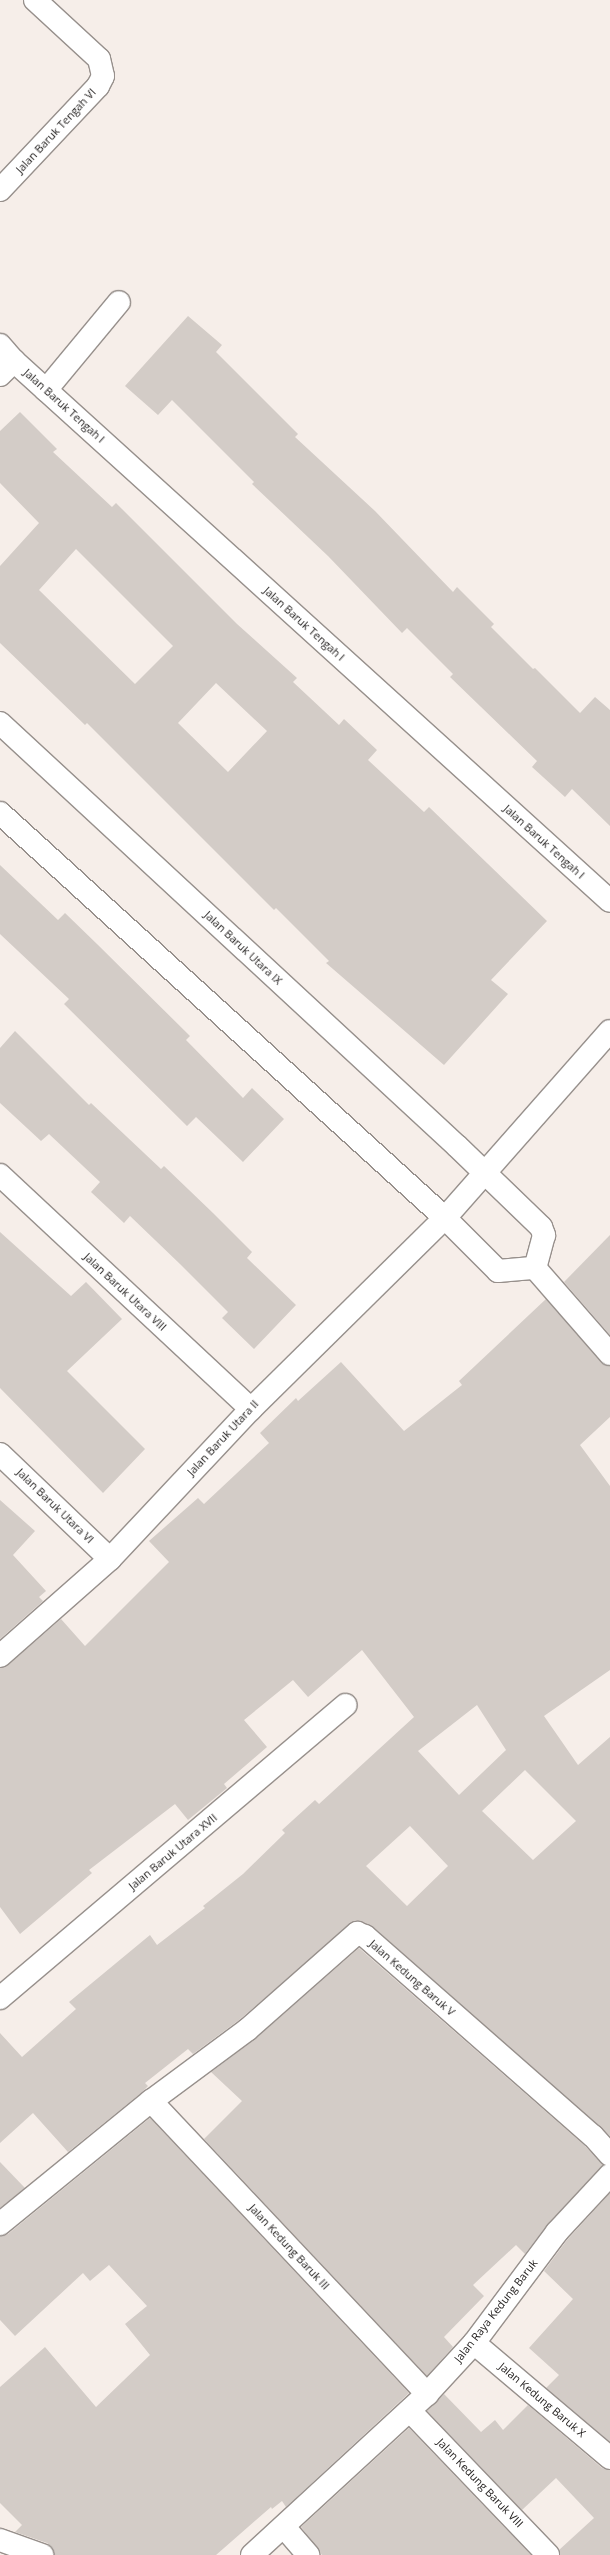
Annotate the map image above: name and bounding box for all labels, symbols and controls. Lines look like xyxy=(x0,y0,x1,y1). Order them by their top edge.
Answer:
street label: Jalan Baruk Tengah VI xyxy=(13,86,99,176)
street label: Jalan Baruk Tengah I xyxy=(21,366,107,446)
street label: Jalan Baruk Tengah I xyxy=(261,584,347,664)
street label: Jalan Baruk Tengah I xyxy=(501,802,587,882)
street label: Jalan Baruk Utara IX xyxy=(201,909,285,987)
street label: Jalan Baruk Utara VIII xyxy=(81,1250,169,1334)
street label: Jalan Baruk Utara II xyxy=(185,1398,261,1478)
street label: Jalan Baruk Utara VI xyxy=(14,1466,96,1546)
street label: Jalan Baruk Utara XVII xyxy=(126,1811,220,1893)
street label: Jalan Kedung Baruk V xyxy=(366,1937,458,2019)
street label: Jalan Kedung Baruk III xyxy=(246,2202,332,2292)
street label: Jalan Raya Kedung Baruk xyxy=(452,2257,540,2365)
street label: Jalan Kedung Baruk X xyxy=(496,2360,588,2440)
street label: Jalan Kedung Baruk VIII xyxy=(434,2436,526,2530)

